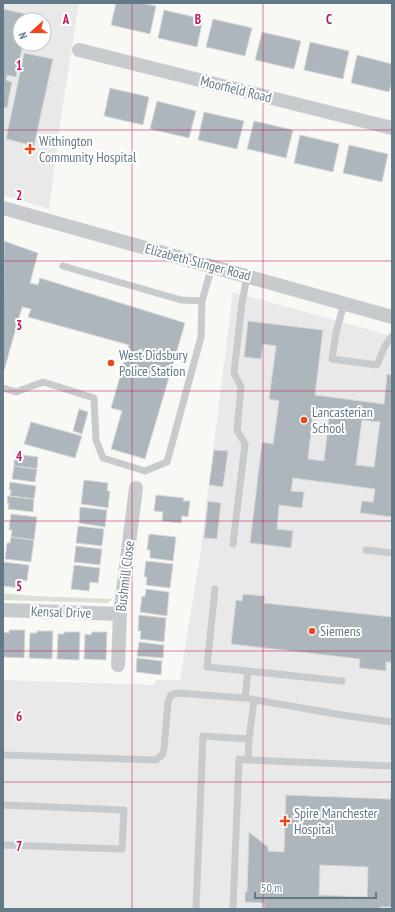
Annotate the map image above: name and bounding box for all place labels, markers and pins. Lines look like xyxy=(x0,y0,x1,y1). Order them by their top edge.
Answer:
place label: Withington Community Hospital xyxy=(39,132,137,166)
marker: Withington Community Hospital xyxy=(24,143,36,155)
place label: West Didsbury Police Station xyxy=(119,346,188,380)
marker: West Didsbury Police Station xyxy=(106,358,116,368)
place label: Lancasterian School xyxy=(312,403,373,437)
marker: Lancasterian School xyxy=(299,415,309,425)
place label: Siemens xyxy=(320,622,361,640)
marker: Siemens xyxy=(307,626,317,636)
place label: Spire Manchester Hospital xyxy=(294,804,378,838)
marker: Spire Manchester Hospital xyxy=(279,815,291,827)

